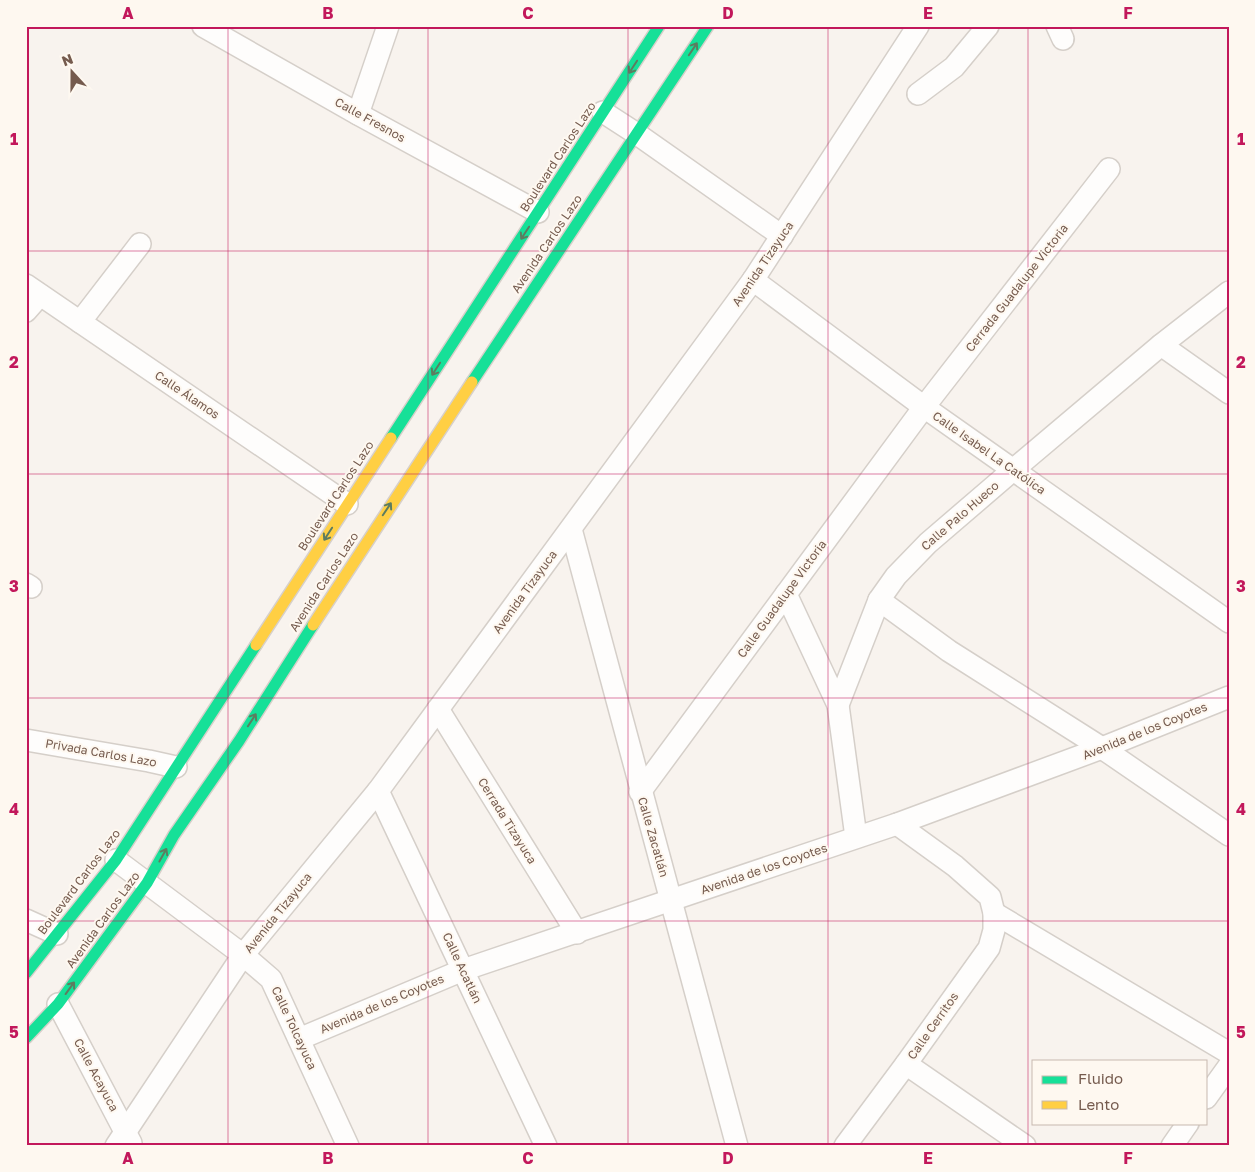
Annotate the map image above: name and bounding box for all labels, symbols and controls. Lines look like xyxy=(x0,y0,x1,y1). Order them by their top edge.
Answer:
text: A xyxy=(122,3,134,23)
text: B xyxy=(322,3,334,23)
text: C xyxy=(522,3,534,23)
text: D xyxy=(722,3,734,23)
text: E xyxy=(923,3,933,23)
text: F xyxy=(1123,3,1133,23)
one-way arrow xyxy=(688,43,698,57)
north arrow xyxy=(48,48,98,98)
text: N xyxy=(59,50,75,69)
one-way arrow xyxy=(627,60,638,74)
street label: Calle Fresnos xyxy=(332,94,408,145)
street label: Boulevard Carlos Lazo xyxy=(516,99,599,214)
text: 1 xyxy=(10,129,18,149)
text: 1 xyxy=(1237,129,1245,149)
street label: Avenida Carlos Lazo xyxy=(508,192,585,296)
street label: Avenida Tizayuca xyxy=(729,218,797,309)
street label: Cerrada Guadalupe Victoria xyxy=(962,221,1071,355)
one-way arrow xyxy=(519,225,529,239)
text: 2 xyxy=(9,352,19,372)
text: 2 xyxy=(1236,352,1246,372)
one-way arrow xyxy=(430,361,440,375)
street label: Calle Álamos xyxy=(152,367,223,422)
street label: Calle Isabel La Católica xyxy=(930,408,1049,497)
street label: Boulevard Carlos Lazo xyxy=(294,438,377,553)
street label: Calle Palo Hueco xyxy=(918,478,1002,553)
one-way arrow xyxy=(382,503,392,517)
one-way arrow xyxy=(322,526,332,540)
street label: Avenida Carlos Lazo xyxy=(286,529,361,634)
street label: Calle Guadalupe Victoria xyxy=(734,537,829,661)
street label: Avenida Tizayuca xyxy=(489,547,560,636)
text: 3 xyxy=(9,576,19,596)
text: 3 xyxy=(1236,576,1246,596)
street label: Avenida de los Coyotes xyxy=(1080,699,1209,762)
one-way arrow xyxy=(247,713,258,727)
street label: Privada Carlos Lazo xyxy=(44,735,158,770)
street label: Cerrada Tizayuca xyxy=(475,775,540,867)
street label: Calle Zacatlán xyxy=(635,795,672,879)
text: 4 xyxy=(9,799,19,819)
text: 4 xyxy=(1236,799,1246,819)
street label: Boulevard Carlos Lazo xyxy=(34,826,123,937)
street label: Avenida de los Coyotes xyxy=(698,840,829,897)
one-way arrow xyxy=(158,849,168,863)
street label: Avenida Carlos Lazo xyxy=(63,869,143,971)
street label: Avenida Tizayuca xyxy=(241,869,315,956)
street label: Calle Acatlán xyxy=(440,930,485,1006)
street label: Avenida de los Coyotes xyxy=(318,971,446,1036)
one-way arrow xyxy=(64,982,75,995)
street label: Calle Tolcayuca xyxy=(269,984,320,1072)
street label: Calle Cerritos xyxy=(904,989,961,1062)
text: 5 xyxy=(9,1022,19,1042)
text: 5 xyxy=(1236,1022,1246,1042)
street label: Calle Acayuca xyxy=(71,1036,122,1114)
legend xyxy=(1032,1060,1208,1124)
text: Fluido xyxy=(1078,1069,1123,1087)
text: Lento xyxy=(1078,1095,1119,1113)
text: A xyxy=(122,1148,134,1168)
text: B xyxy=(322,1148,334,1168)
text: C xyxy=(522,1148,534,1168)
text: D xyxy=(722,1148,734,1168)
text: E xyxy=(923,1148,933,1168)
text: F xyxy=(1123,1148,1133,1168)

